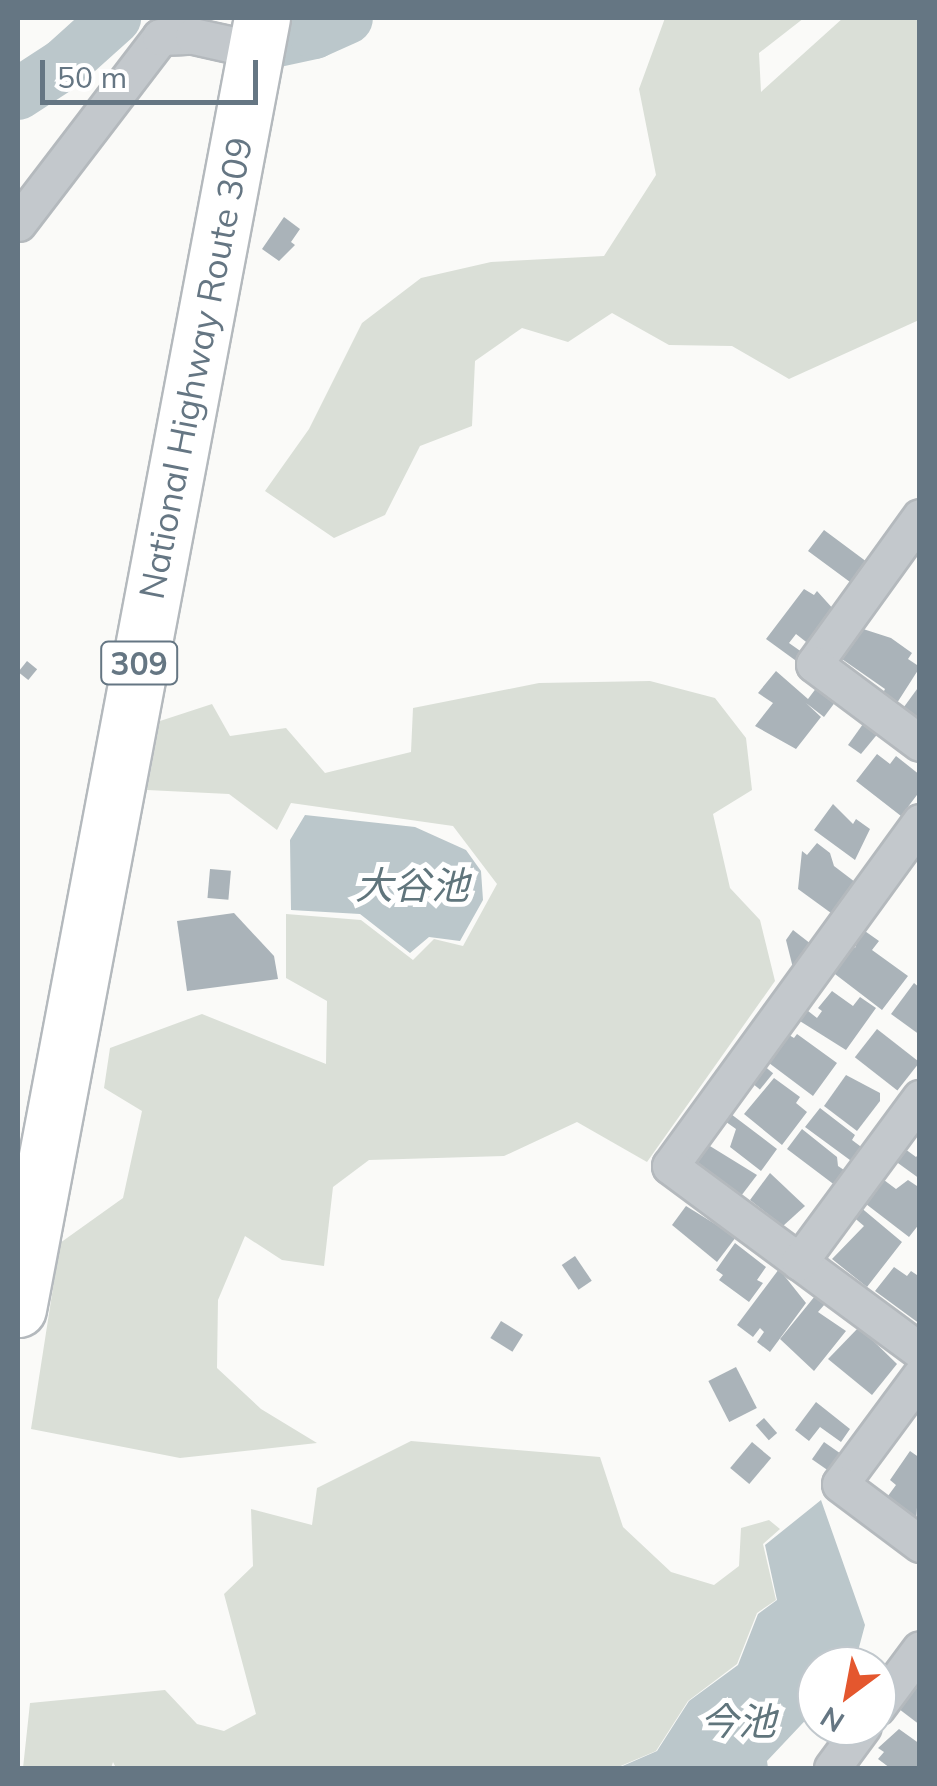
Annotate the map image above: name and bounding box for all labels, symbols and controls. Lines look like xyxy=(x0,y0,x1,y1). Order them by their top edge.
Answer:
scale bar xyxy=(45,40,262,102)
text: 50 m xyxy=(57,58,127,96)
street label: National Highway Route 309 xyxy=(130,134,260,602)
road number: 309 xyxy=(99,636,179,690)
water label: 大谷池 xyxy=(355,863,469,909)
north arrow xyxy=(797,1646,897,1746)
water label: 今池 xyxy=(700,1699,776,1745)
text: N xyxy=(814,1700,850,1741)

